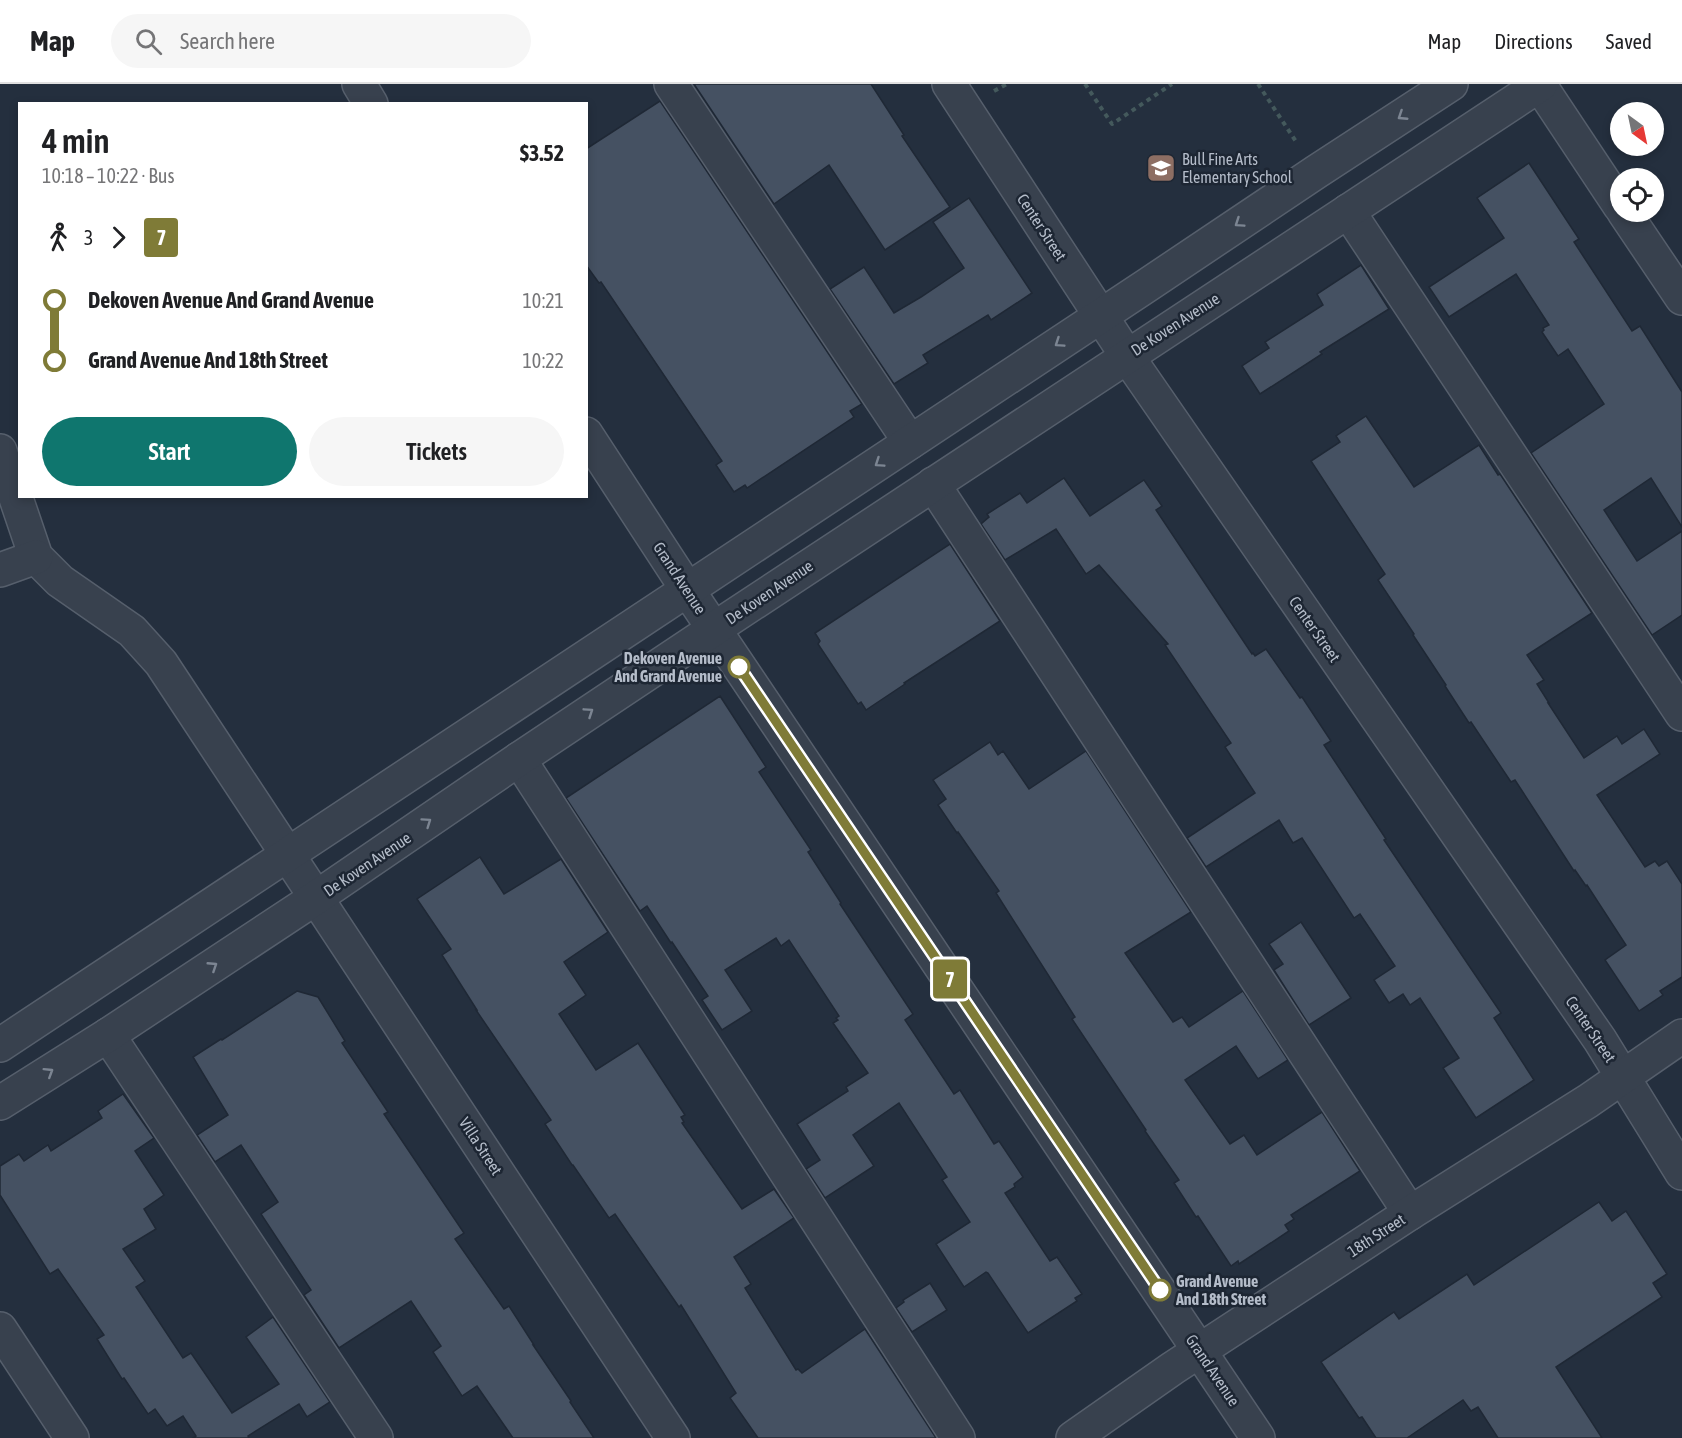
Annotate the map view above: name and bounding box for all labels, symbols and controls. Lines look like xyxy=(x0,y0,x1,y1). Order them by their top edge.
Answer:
search box xyxy=(111,14,531,68)
text: Map xyxy=(30,25,75,57)
icon: search xyxy=(132,25,165,58)
text: Search here xyxy=(180,28,275,54)
text: Map xyxy=(1427,29,1461,53)
text: Directions xyxy=(1494,29,1573,53)
text: Saved xyxy=(1606,29,1652,53)
north arrow xyxy=(1610,102,1664,156)
map controls xyxy=(1610,102,1664,222)
one-way arrow xyxy=(1397,109,1408,120)
text: 4 min xyxy=(42,122,109,160)
text: $3.52 xyxy=(520,140,564,166)
place label: Bull Fine Arts Elementary School xyxy=(1182,150,1293,187)
school or university icon: Bull Fine Arts Elementary School xyxy=(1145,152,1177,184)
text: 10:18 – 10:22 · Bus xyxy=(42,164,175,187)
button: locate xyxy=(1610,168,1664,222)
street label: Center Street xyxy=(1014,190,1070,264)
one-way arrow xyxy=(1235,216,1245,228)
icon: walk xyxy=(42,221,75,254)
icon: forward xyxy=(102,221,135,254)
text: 7 xyxy=(156,225,166,249)
text: 3 xyxy=(84,226,93,249)
text: Dekoven Avenue And Grand Avenue xyxy=(88,287,374,313)
text: 10:21 xyxy=(522,289,564,312)
street label: De Koven Avenue xyxy=(1128,289,1222,359)
one-way arrow xyxy=(1055,336,1066,347)
text: Grand Avenue And 18th Street xyxy=(88,347,328,373)
text: 10:22 xyxy=(522,349,564,372)
button: Start xyxy=(42,417,297,486)
button: Tickets xyxy=(309,417,564,486)
one-way arrow xyxy=(875,455,885,467)
street label: Grand Avenue xyxy=(650,539,710,617)
street label: De Koven Avenue xyxy=(722,556,816,628)
street label: Center Street xyxy=(1286,593,1344,666)
place label: Dekoven Avenue And Grand Avenue xyxy=(613,649,722,685)
marker: Dekoven Avenue And Grand Avenue xyxy=(728,656,750,678)
one-way arrow xyxy=(582,709,593,720)
one-way arrow xyxy=(421,818,432,829)
street label: De Koven Avenue xyxy=(320,828,414,900)
line badge: 7 xyxy=(930,960,970,998)
one-way arrow xyxy=(206,962,217,973)
text: 7 xyxy=(945,967,955,991)
street label: Center Street xyxy=(1562,992,1620,1066)
one-way arrow xyxy=(43,1068,54,1079)
street label: Villa Street xyxy=(456,1114,506,1178)
street label: 18th Street xyxy=(1344,1210,1408,1260)
place label: Grand Avenue And 18th Street xyxy=(1175,1272,1266,1308)
marker: Grand Avenue And 18th Street xyxy=(1149,1279,1171,1301)
street label: Grand Avenue xyxy=(1183,1331,1243,1409)

